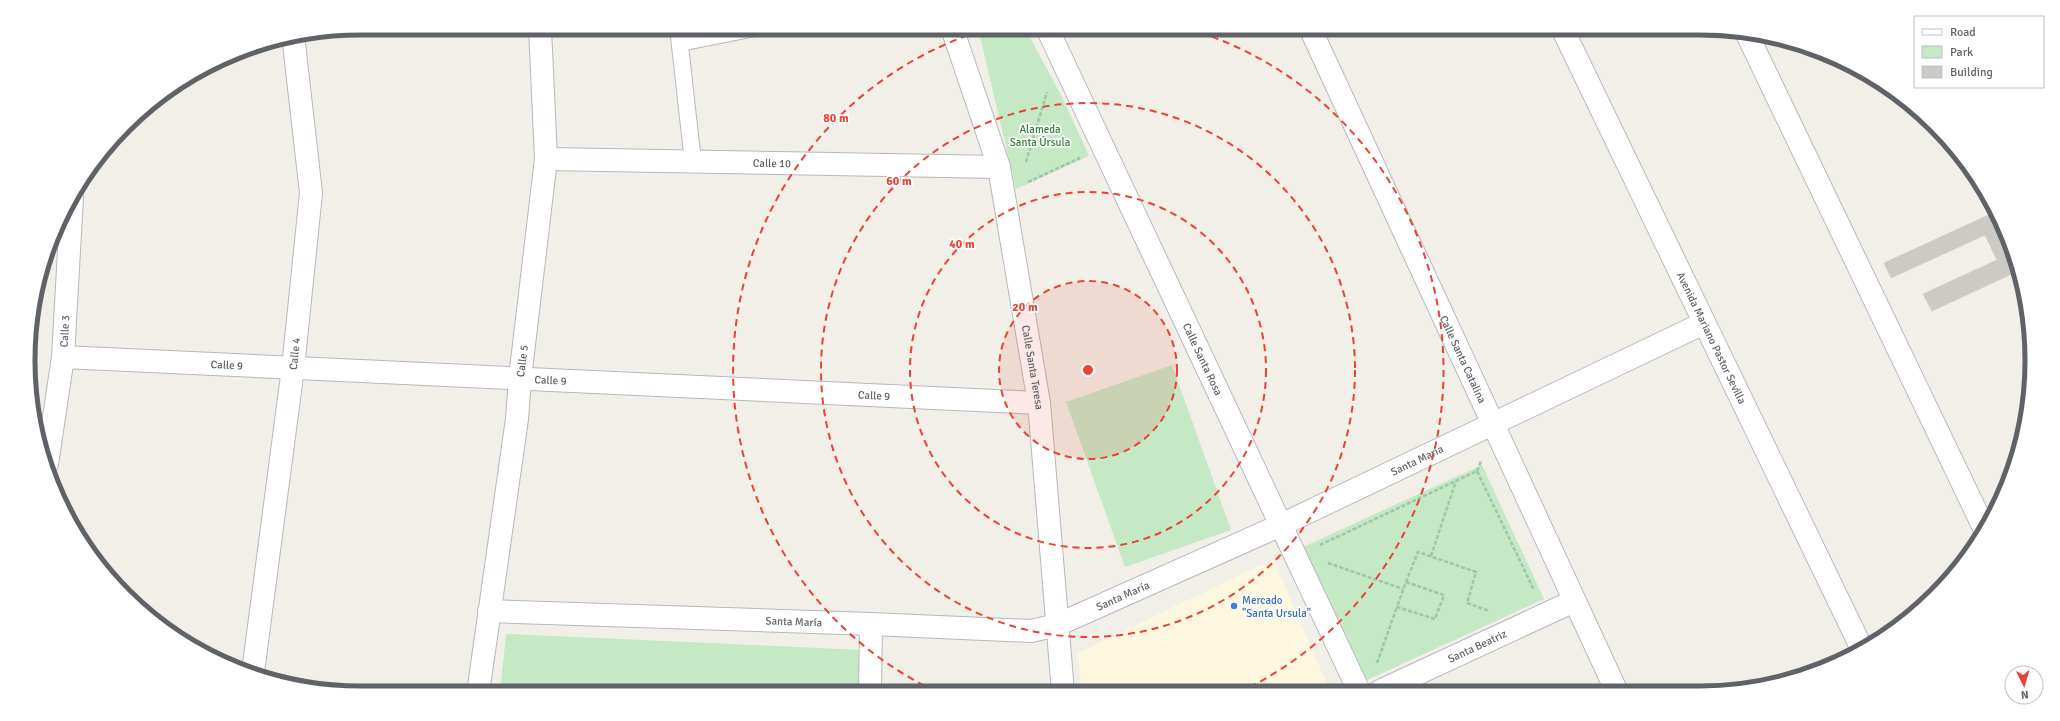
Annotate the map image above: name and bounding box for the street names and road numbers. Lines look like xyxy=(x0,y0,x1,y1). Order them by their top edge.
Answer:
street label: Calle 10 xyxy=(753,157,791,170)
street label: Avenida Mariano Pastor Sevilla xyxy=(1674,270,1749,406)
street label: Calle Santa Catalina xyxy=(1437,314,1489,406)
street label: Calle 3 xyxy=(58,315,72,348)
street label: Calle Santa Rosa xyxy=(1180,321,1225,398)
street label: Calle Santa Teresa xyxy=(1019,324,1046,411)
street label: Calle 4 xyxy=(287,337,303,370)
street label: Calle 5 xyxy=(514,344,531,378)
street label: Calle 9 xyxy=(210,358,243,372)
street label: Calle 9 xyxy=(534,373,567,388)
street label: Calle 9 xyxy=(858,388,891,403)
street label: Santa María xyxy=(1389,442,1446,479)
street label: Santa María xyxy=(1094,578,1152,614)
street label: Santa María xyxy=(765,614,823,629)
street label: Santa Beatriz xyxy=(1446,627,1509,666)

